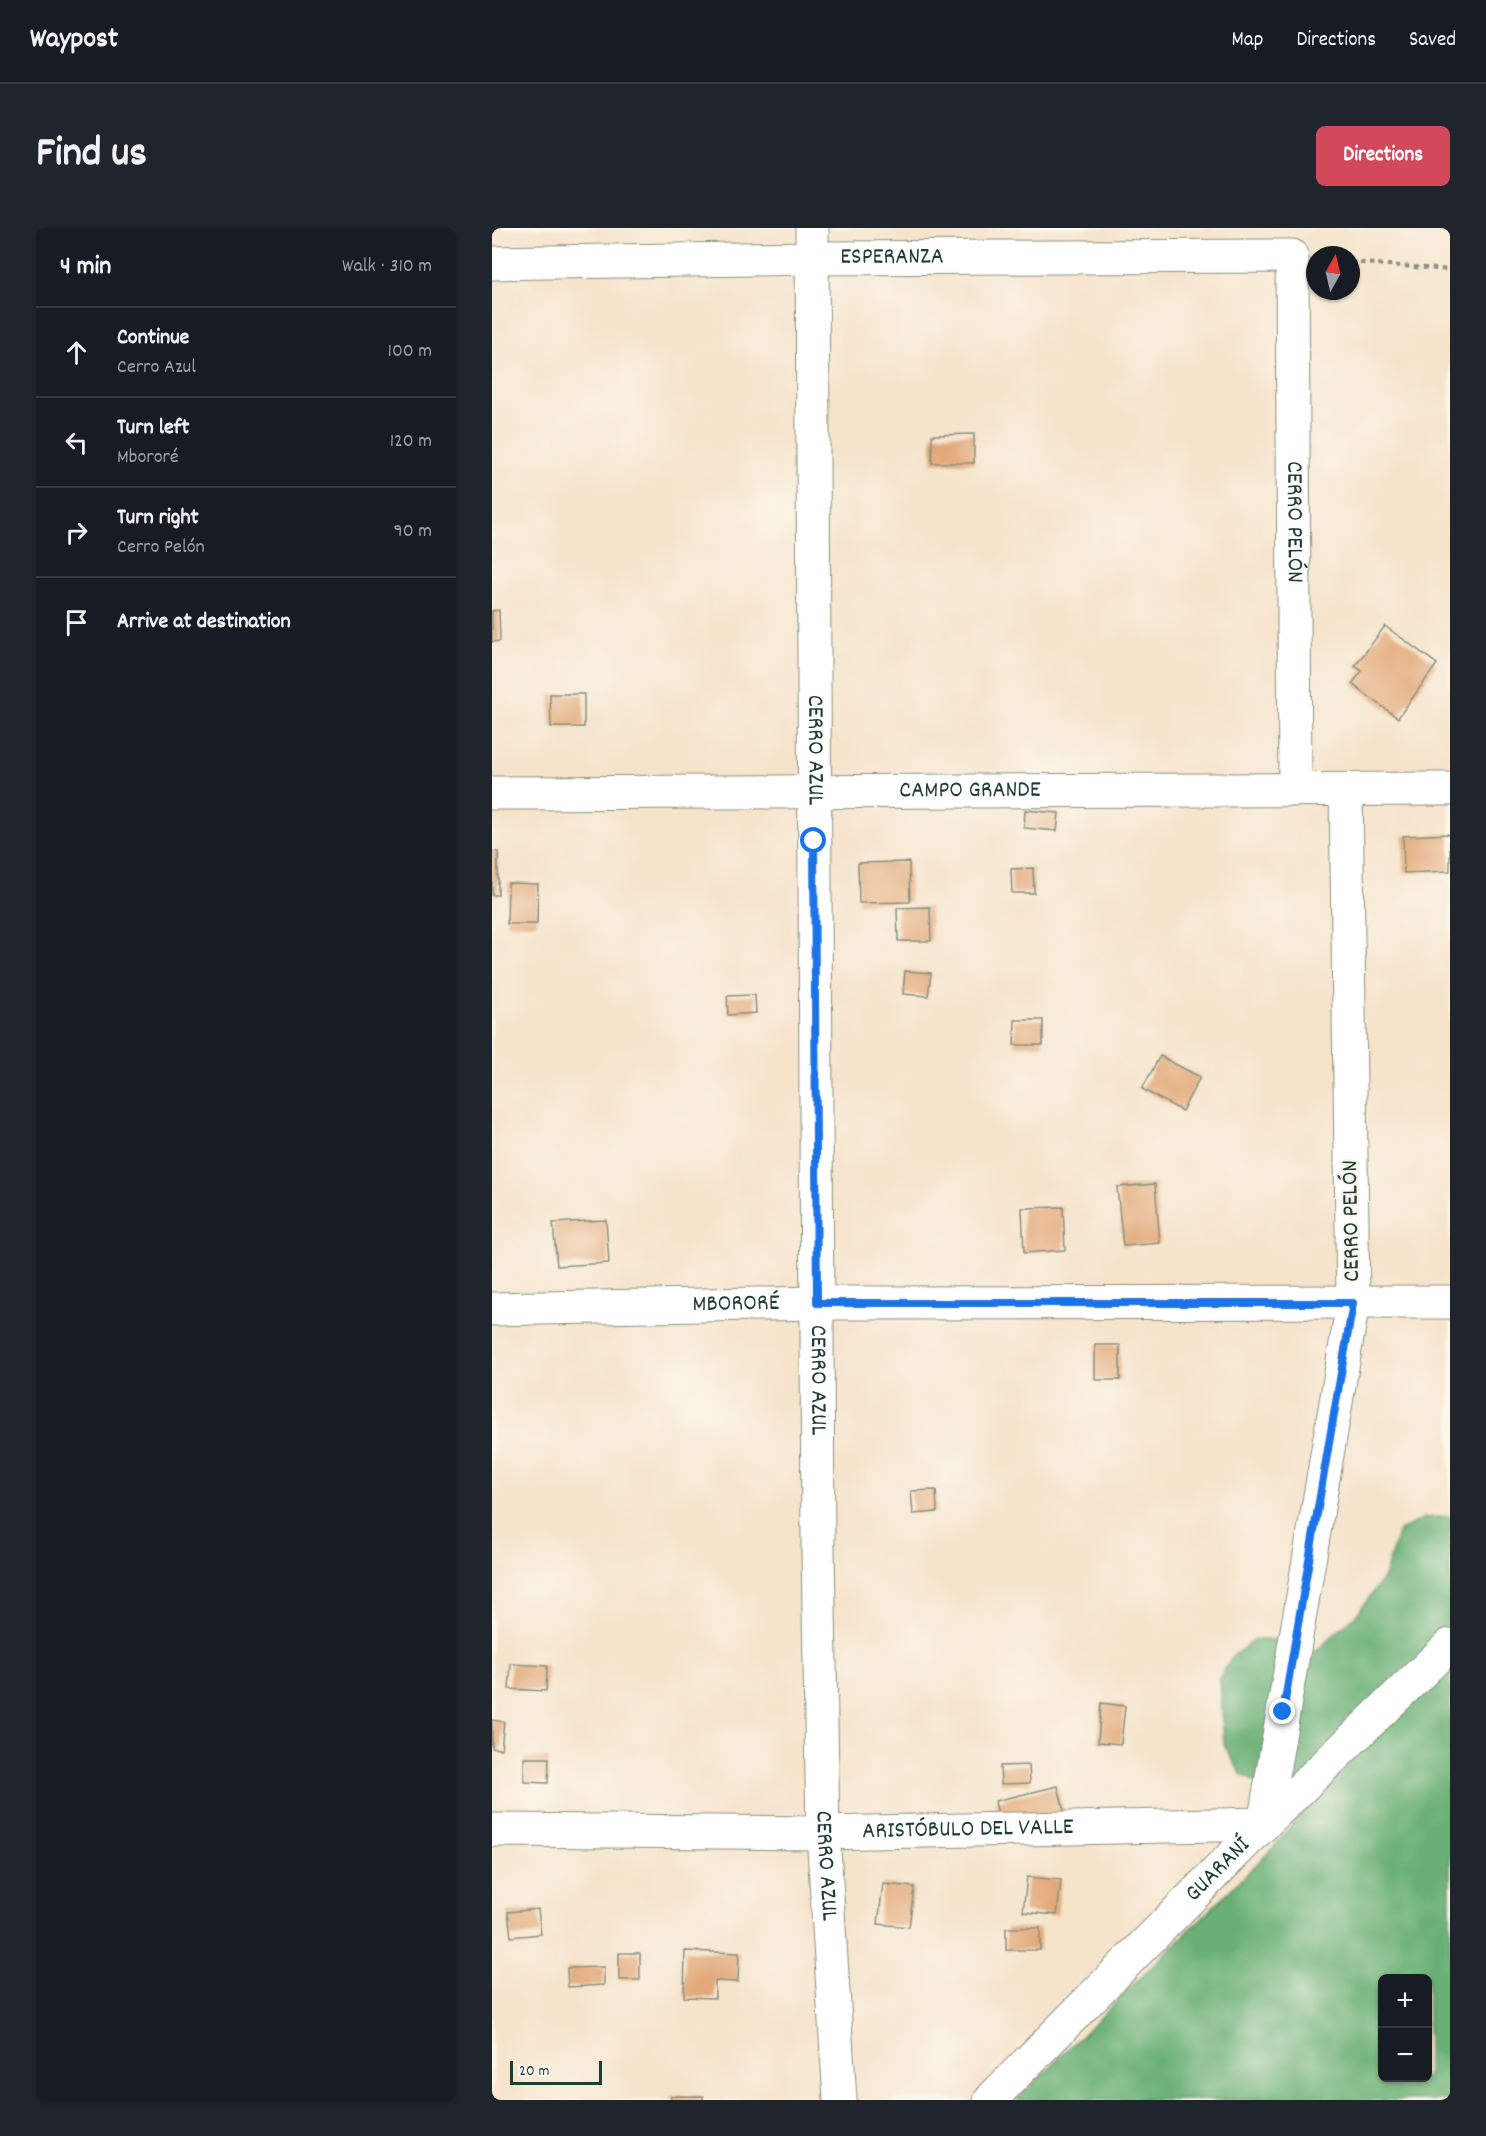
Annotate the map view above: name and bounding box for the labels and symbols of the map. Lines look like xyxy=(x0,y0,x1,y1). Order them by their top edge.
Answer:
street label: ESPERANZA xyxy=(840,240,944,275)
north arrow xyxy=(1306,246,1360,300)
street label: CERRO PELÓN xyxy=(1276,461,1311,583)
street label: CERRO AZUL xyxy=(797,695,832,806)
street label: CAMPO GRANDE xyxy=(899,774,1041,808)
route start xyxy=(800,827,826,853)
street label: CERRO PELÓN xyxy=(1334,1160,1370,1282)
street label: MBORORÉ xyxy=(692,1287,780,1322)
street label: CERRO AZUL xyxy=(800,1325,834,1436)
route end xyxy=(1269,1698,1295,1724)
street label: CERRO AZUL xyxy=(806,1810,846,1922)
street label: ARISTÓBULO DEL VALLE xyxy=(862,1811,1074,1849)
street label: GUARANÍ xyxy=(1178,1829,1259,1911)
scale bar xyxy=(510,2058,602,2086)

